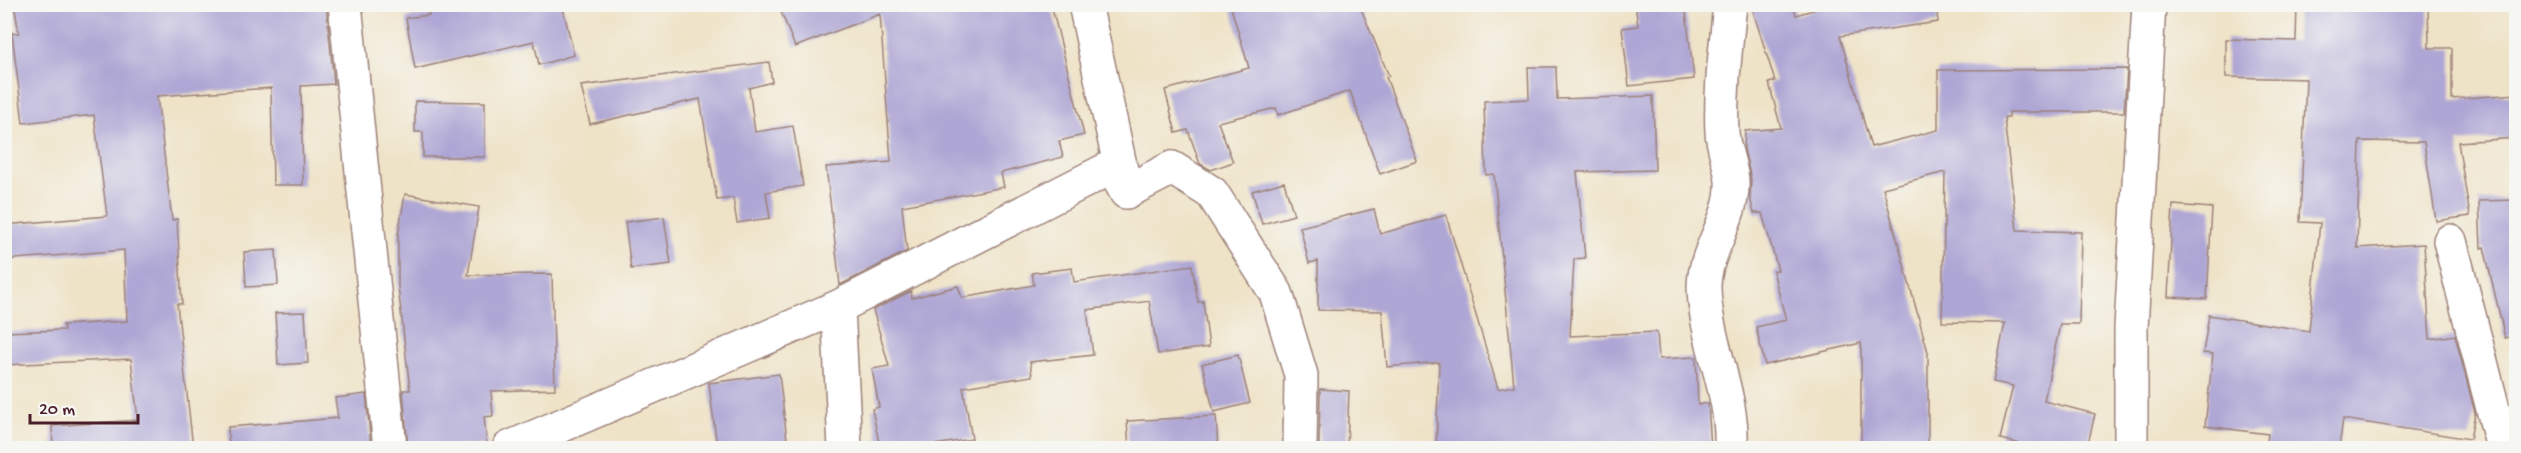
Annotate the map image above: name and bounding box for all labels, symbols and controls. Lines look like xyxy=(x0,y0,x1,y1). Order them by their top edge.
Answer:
scale bar xyxy=(30,387,138,425)
text: 20 m xyxy=(39,400,75,421)

